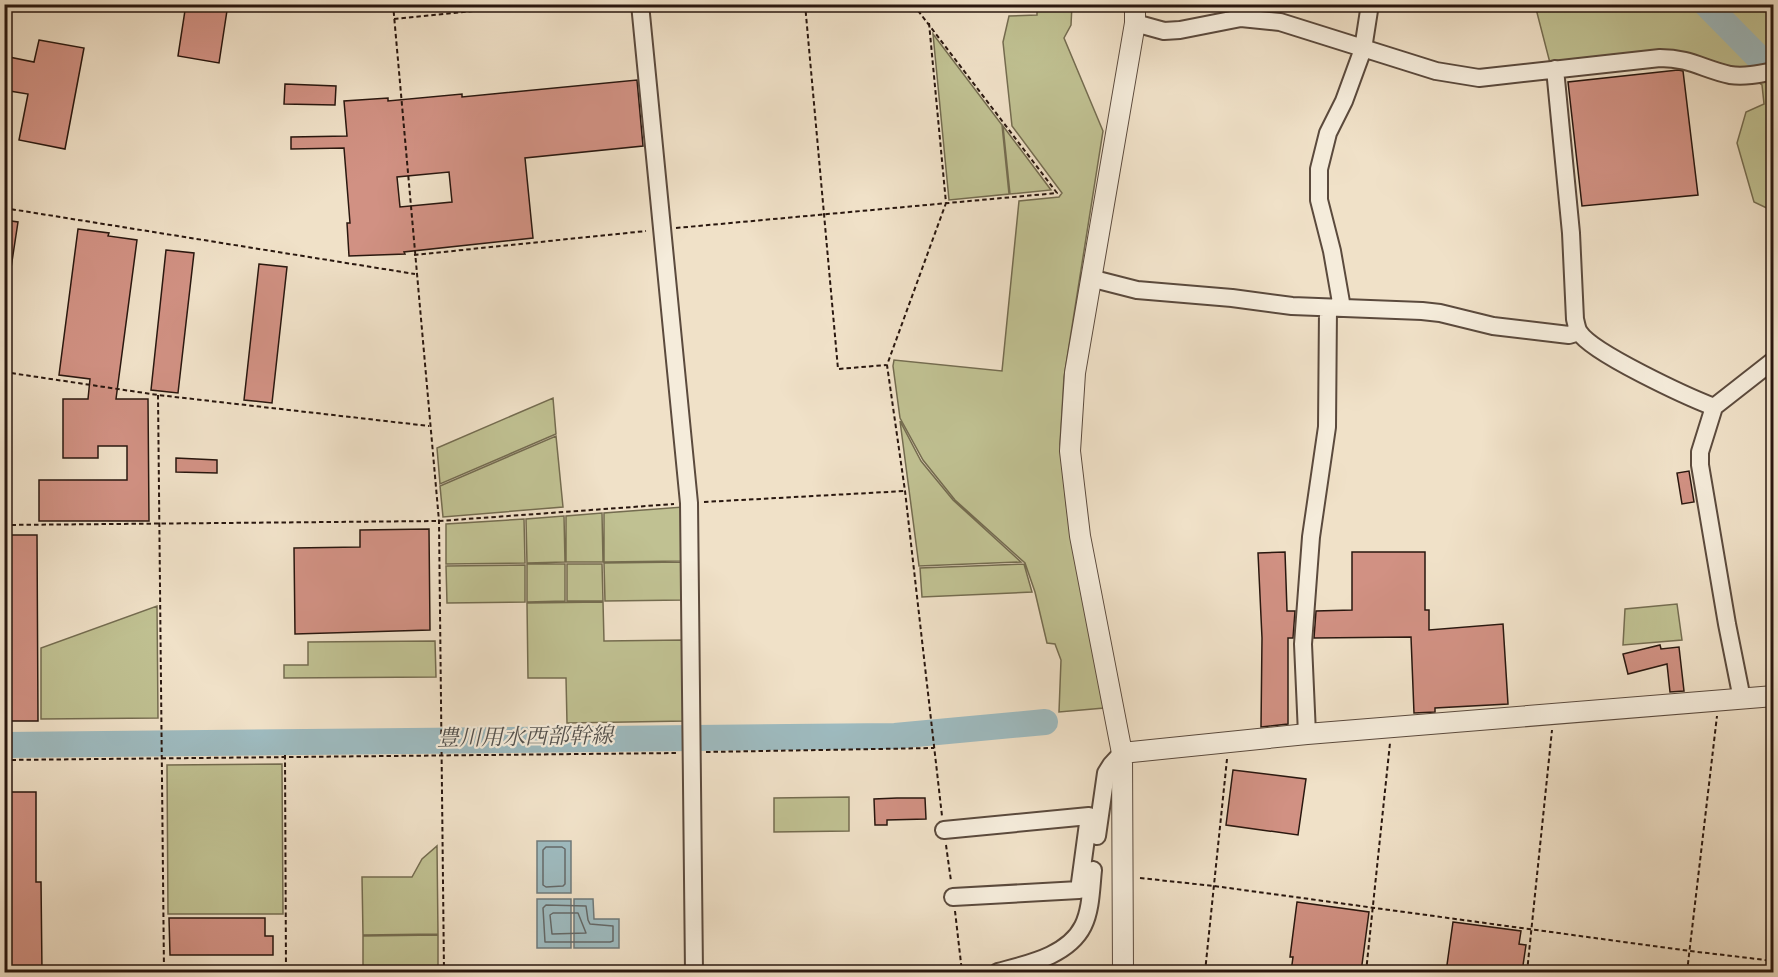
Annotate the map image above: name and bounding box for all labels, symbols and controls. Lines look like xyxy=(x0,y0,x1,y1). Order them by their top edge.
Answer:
water label: 豊川用水西部幹線 xyxy=(437,721,616,757)

